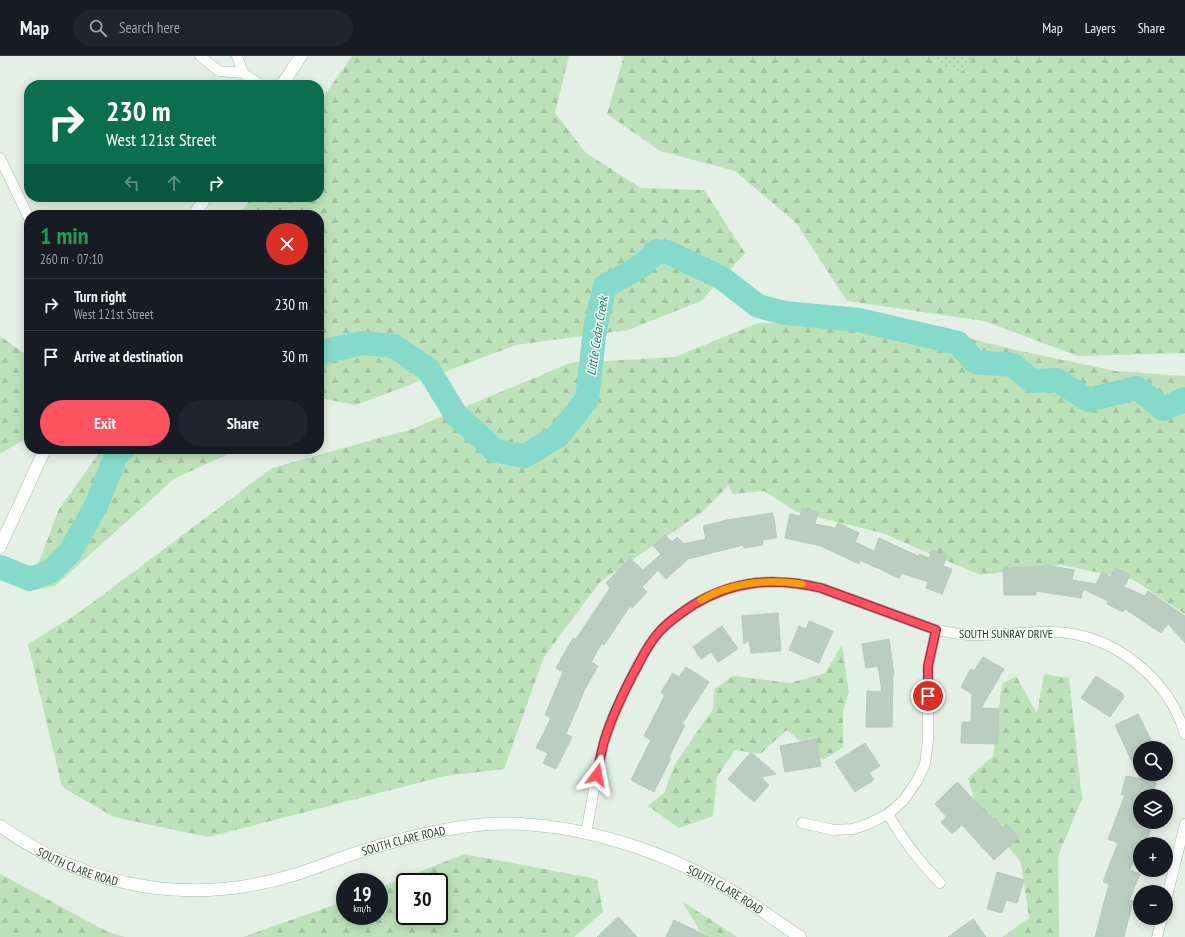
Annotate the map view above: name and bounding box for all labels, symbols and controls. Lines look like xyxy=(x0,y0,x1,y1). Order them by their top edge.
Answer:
search box xyxy=(73,10,353,46)
text: Map xyxy=(20,16,49,40)
icon: search xyxy=(87,17,109,39)
text: Search here xyxy=(119,18,180,37)
text: Map xyxy=(1042,19,1063,37)
text: Layers xyxy=(1085,19,1116,37)
text: Share xyxy=(1138,19,1165,37)
text: 230 m xyxy=(106,92,170,129)
icon: right xyxy=(40,96,92,148)
text: West 121st Street xyxy=(106,128,216,151)
icon: left xyxy=(121,172,143,194)
icon: ahead xyxy=(163,172,185,194)
icon: right xyxy=(205,172,227,194)
text: 1 min xyxy=(40,220,88,251)
button: close xyxy=(266,223,308,265)
text: 260 m · 07:10 xyxy=(40,251,103,268)
text: Turn right xyxy=(74,287,126,306)
water label: Little Cedar Creek xyxy=(582,293,612,377)
icon: right xyxy=(40,294,62,316)
text: 230 m xyxy=(275,295,308,314)
text: West 121st Street xyxy=(74,306,154,323)
icon: arrive xyxy=(40,346,62,368)
text: Arrive at destination xyxy=(74,347,183,366)
text: 30 m xyxy=(282,347,308,366)
button: Exit xyxy=(40,400,170,446)
button: Share xyxy=(178,400,308,446)
street label: SOUTH SUNRAY DRIVE xyxy=(959,626,1053,641)
pin xyxy=(911,679,945,713)
icon: arrive xyxy=(917,685,939,707)
map controls xyxy=(1133,741,1173,925)
button: search xyxy=(1133,741,1173,781)
position arrow xyxy=(576,754,618,796)
button: layers xyxy=(1133,789,1173,829)
street label: SOUTH CLARE ROAD xyxy=(360,822,446,858)
button: + xyxy=(1133,837,1173,877)
street label: SOUTH CLARE ROAD xyxy=(35,843,120,888)
street label: SOUTH CLARE ROAD xyxy=(685,861,766,917)
speed limit sign: 30 xyxy=(396,873,448,925)
text: 19 xyxy=(352,881,372,907)
button: − xyxy=(1133,885,1173,925)
text: km/h xyxy=(353,902,371,915)

